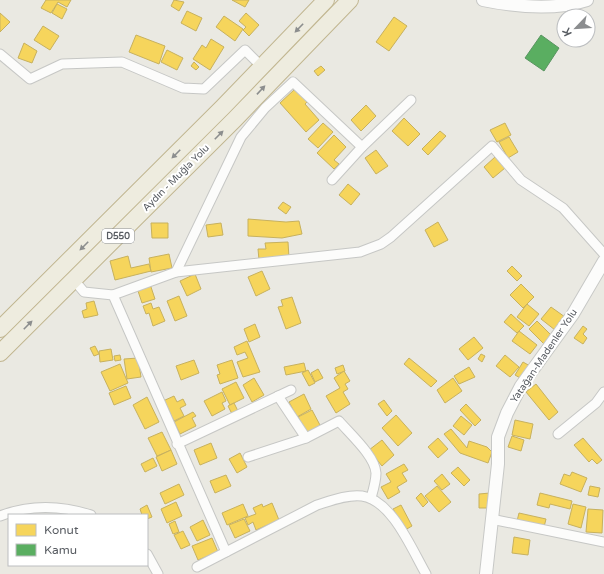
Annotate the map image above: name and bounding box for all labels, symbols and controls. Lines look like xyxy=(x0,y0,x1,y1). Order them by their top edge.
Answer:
north arrow xyxy=(556,8,596,48)
one-way arrow xyxy=(294,23,304,33)
text: K xyxy=(560,25,575,38)
one-way arrow xyxy=(257,85,266,95)
one-way arrow xyxy=(214,130,224,140)
street label: Aydın - Muğla Yolu xyxy=(140,142,212,214)
one-way arrow xyxy=(171,149,181,159)
road number: D550 xyxy=(102,229,134,243)
one-way arrow xyxy=(79,241,89,251)
street label: Yatağan-Madenler Yolu xyxy=(508,307,580,405)
one-way arrow xyxy=(23,321,33,330)
legend xyxy=(8,514,148,566)
text: Konut xyxy=(44,523,79,537)
text: Kamu xyxy=(44,543,77,557)

